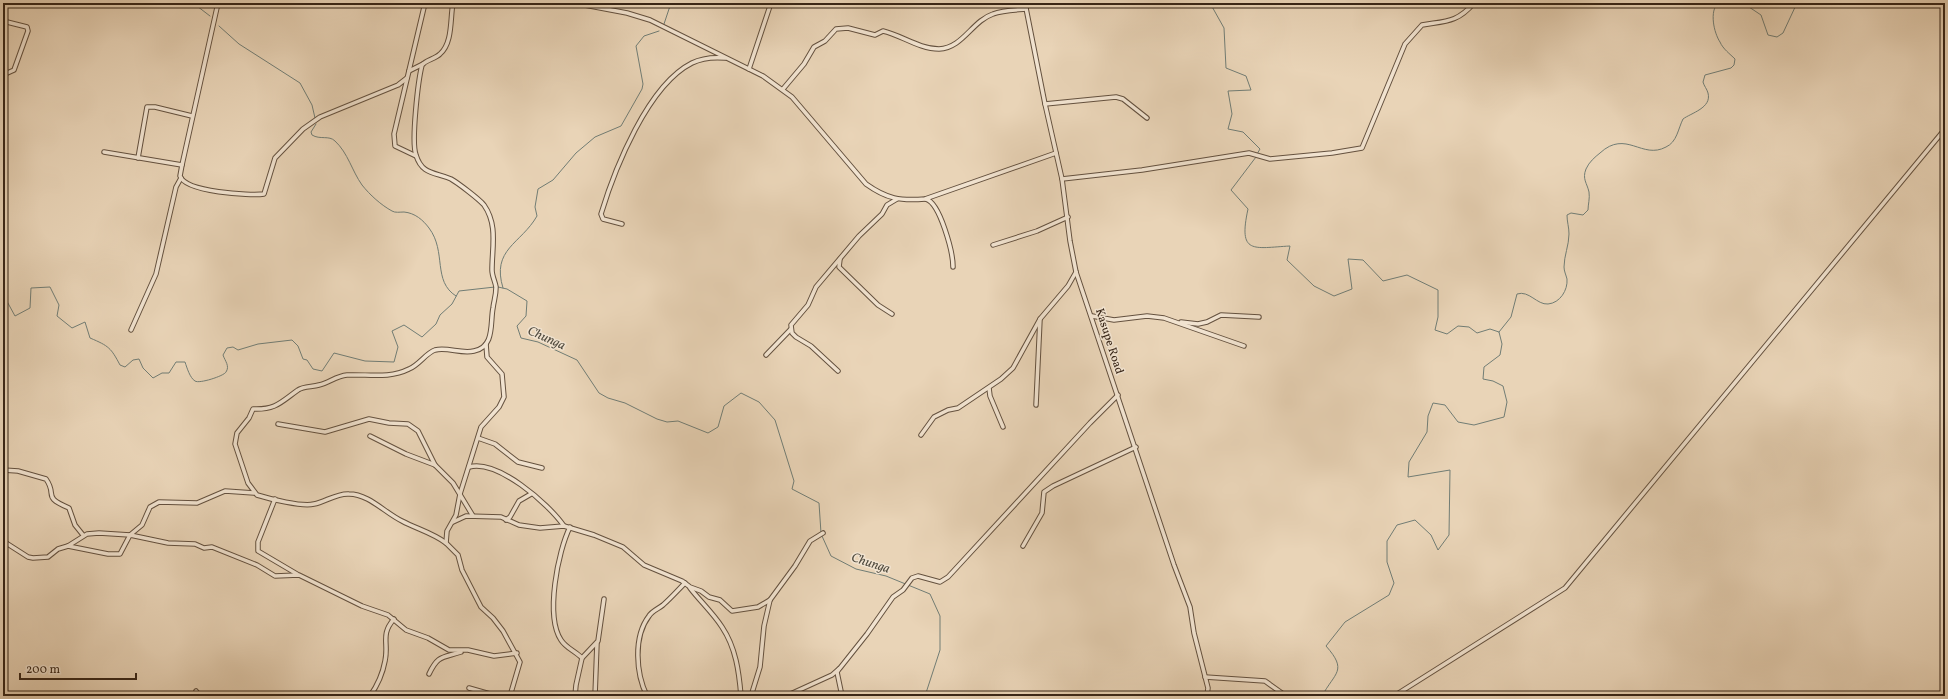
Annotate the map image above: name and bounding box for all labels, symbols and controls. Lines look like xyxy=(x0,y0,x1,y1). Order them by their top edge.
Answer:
street label: Kasupe Road xyxy=(1091,306,1127,376)
water label: Chunga xyxy=(524,322,568,355)
water label: Chunga xyxy=(849,549,892,579)
scale bar xyxy=(20,655,136,681)
text: 200 m xyxy=(26,662,60,678)

